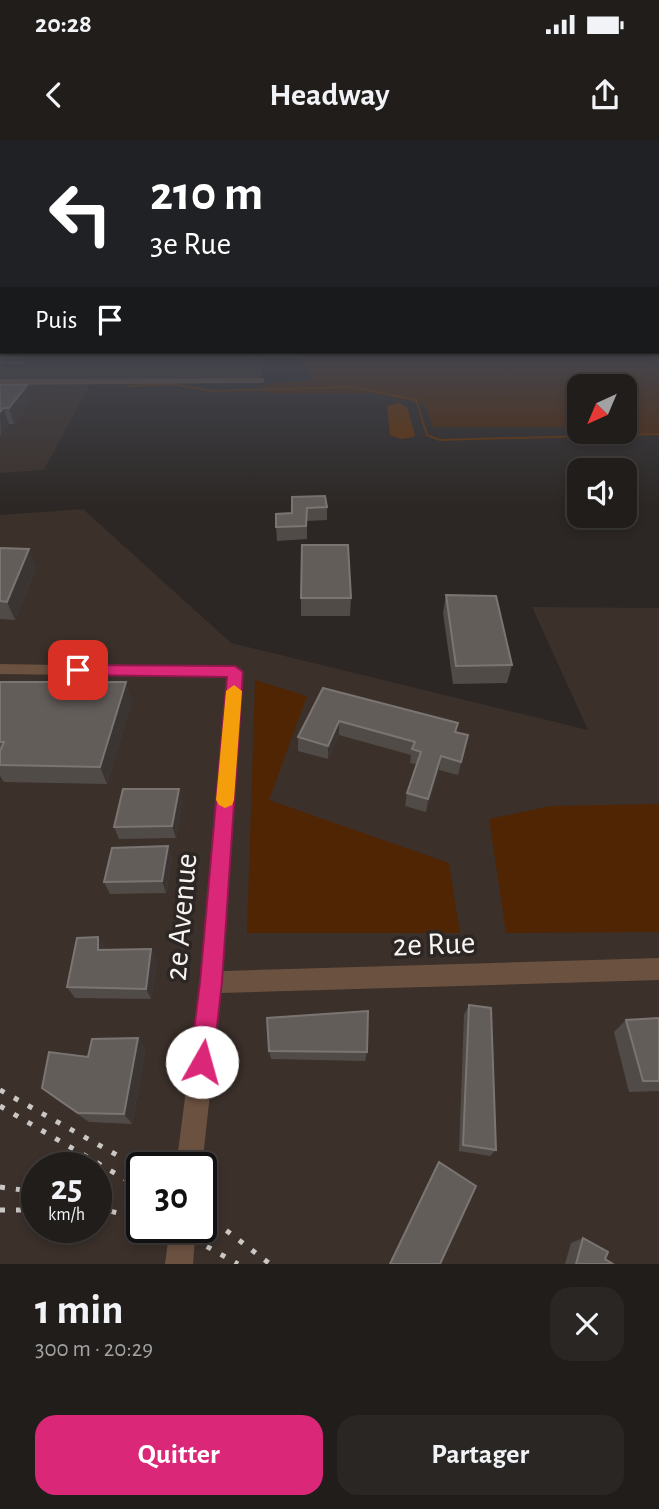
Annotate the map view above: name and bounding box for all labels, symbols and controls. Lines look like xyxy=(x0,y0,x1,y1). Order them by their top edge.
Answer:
text: 20:28 xyxy=(35,11,92,37)
icon: back xyxy=(35,76,73,114)
icon: share xyxy=(586,76,624,114)
text: Headway xyxy=(269,79,390,111)
icon: left xyxy=(35,168,126,259)
text: 210 m xyxy=(150,170,263,219)
text: 3e Rue xyxy=(150,228,231,260)
icon: arrive xyxy=(91,301,129,339)
text: Puis xyxy=(35,307,77,333)
north arrow xyxy=(567,374,637,444)
map controls xyxy=(567,374,637,528)
button: sound xyxy=(567,458,637,528)
pin xyxy=(48,640,108,700)
icon: arrive xyxy=(59,651,97,689)
street label: 2e Avenue xyxy=(159,852,203,982)
street label: 2e Rue xyxy=(392,927,476,961)
position arrow xyxy=(165,1025,239,1099)
speed limit sign: 30 xyxy=(126,1152,217,1243)
text: 25 xyxy=(51,1171,82,1206)
text: km/h xyxy=(48,1206,85,1224)
button: close xyxy=(550,1287,624,1361)
text: 1 min xyxy=(35,1289,124,1331)
text: 300 m · 20:29 xyxy=(35,1338,153,1361)
button: Quitter xyxy=(35,1415,323,1495)
button: Partager xyxy=(337,1415,624,1495)

